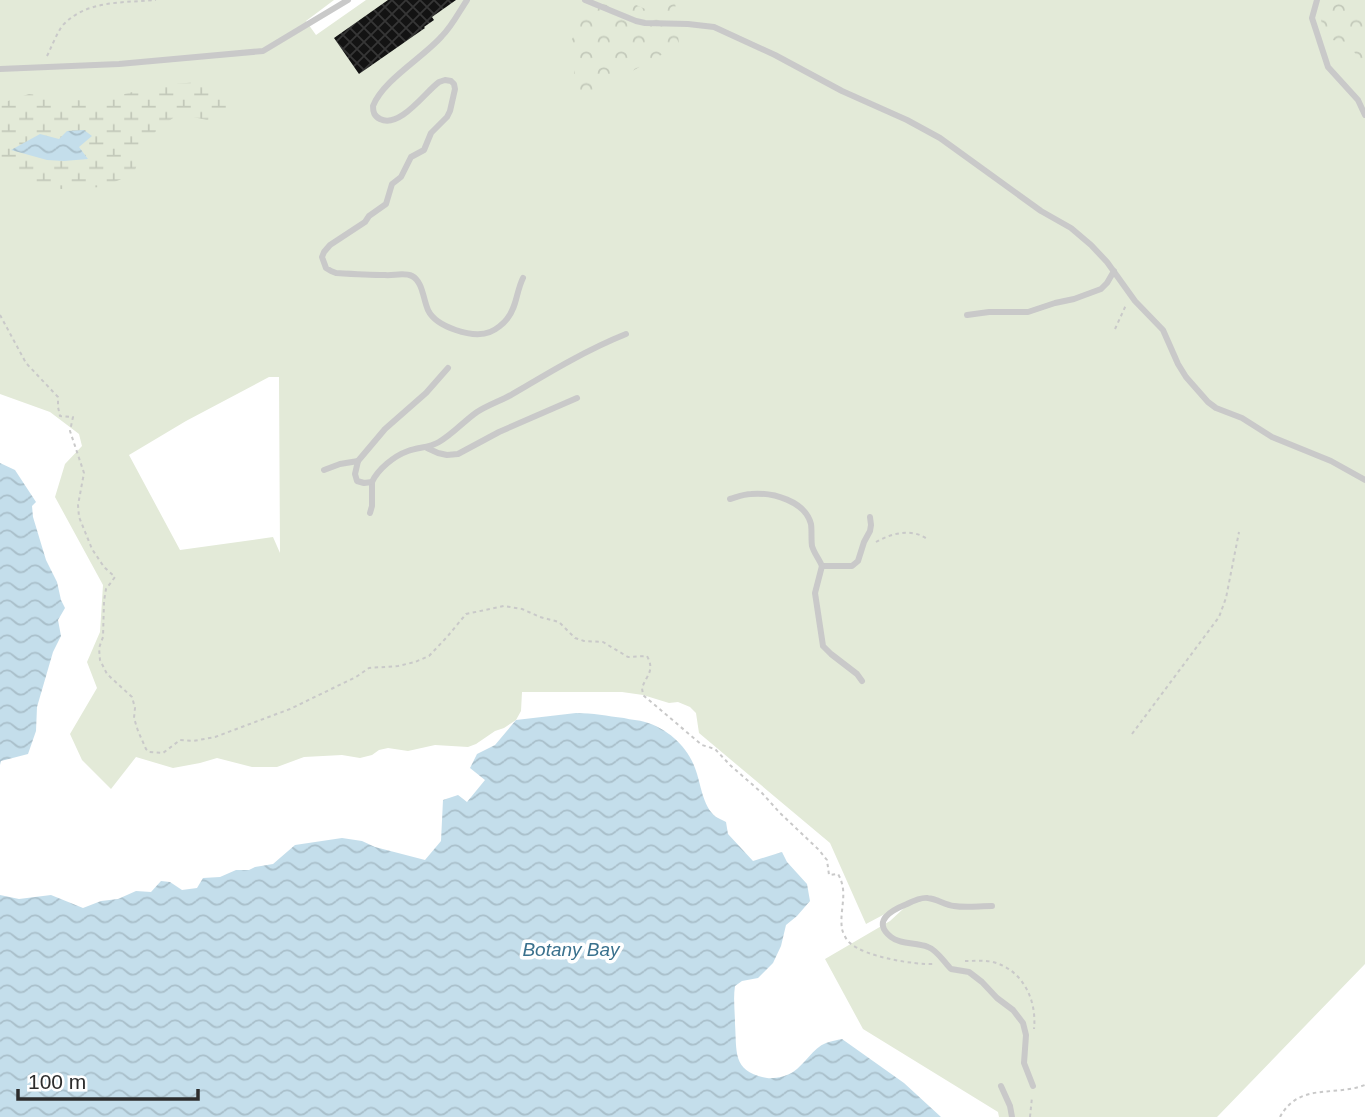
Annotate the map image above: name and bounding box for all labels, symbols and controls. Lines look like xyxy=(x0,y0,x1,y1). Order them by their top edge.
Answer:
water label: Botany Bay xyxy=(522,939,621,960)
scale bar xyxy=(18,1058,198,1102)
text: 100 m xyxy=(28,1070,86,1093)

